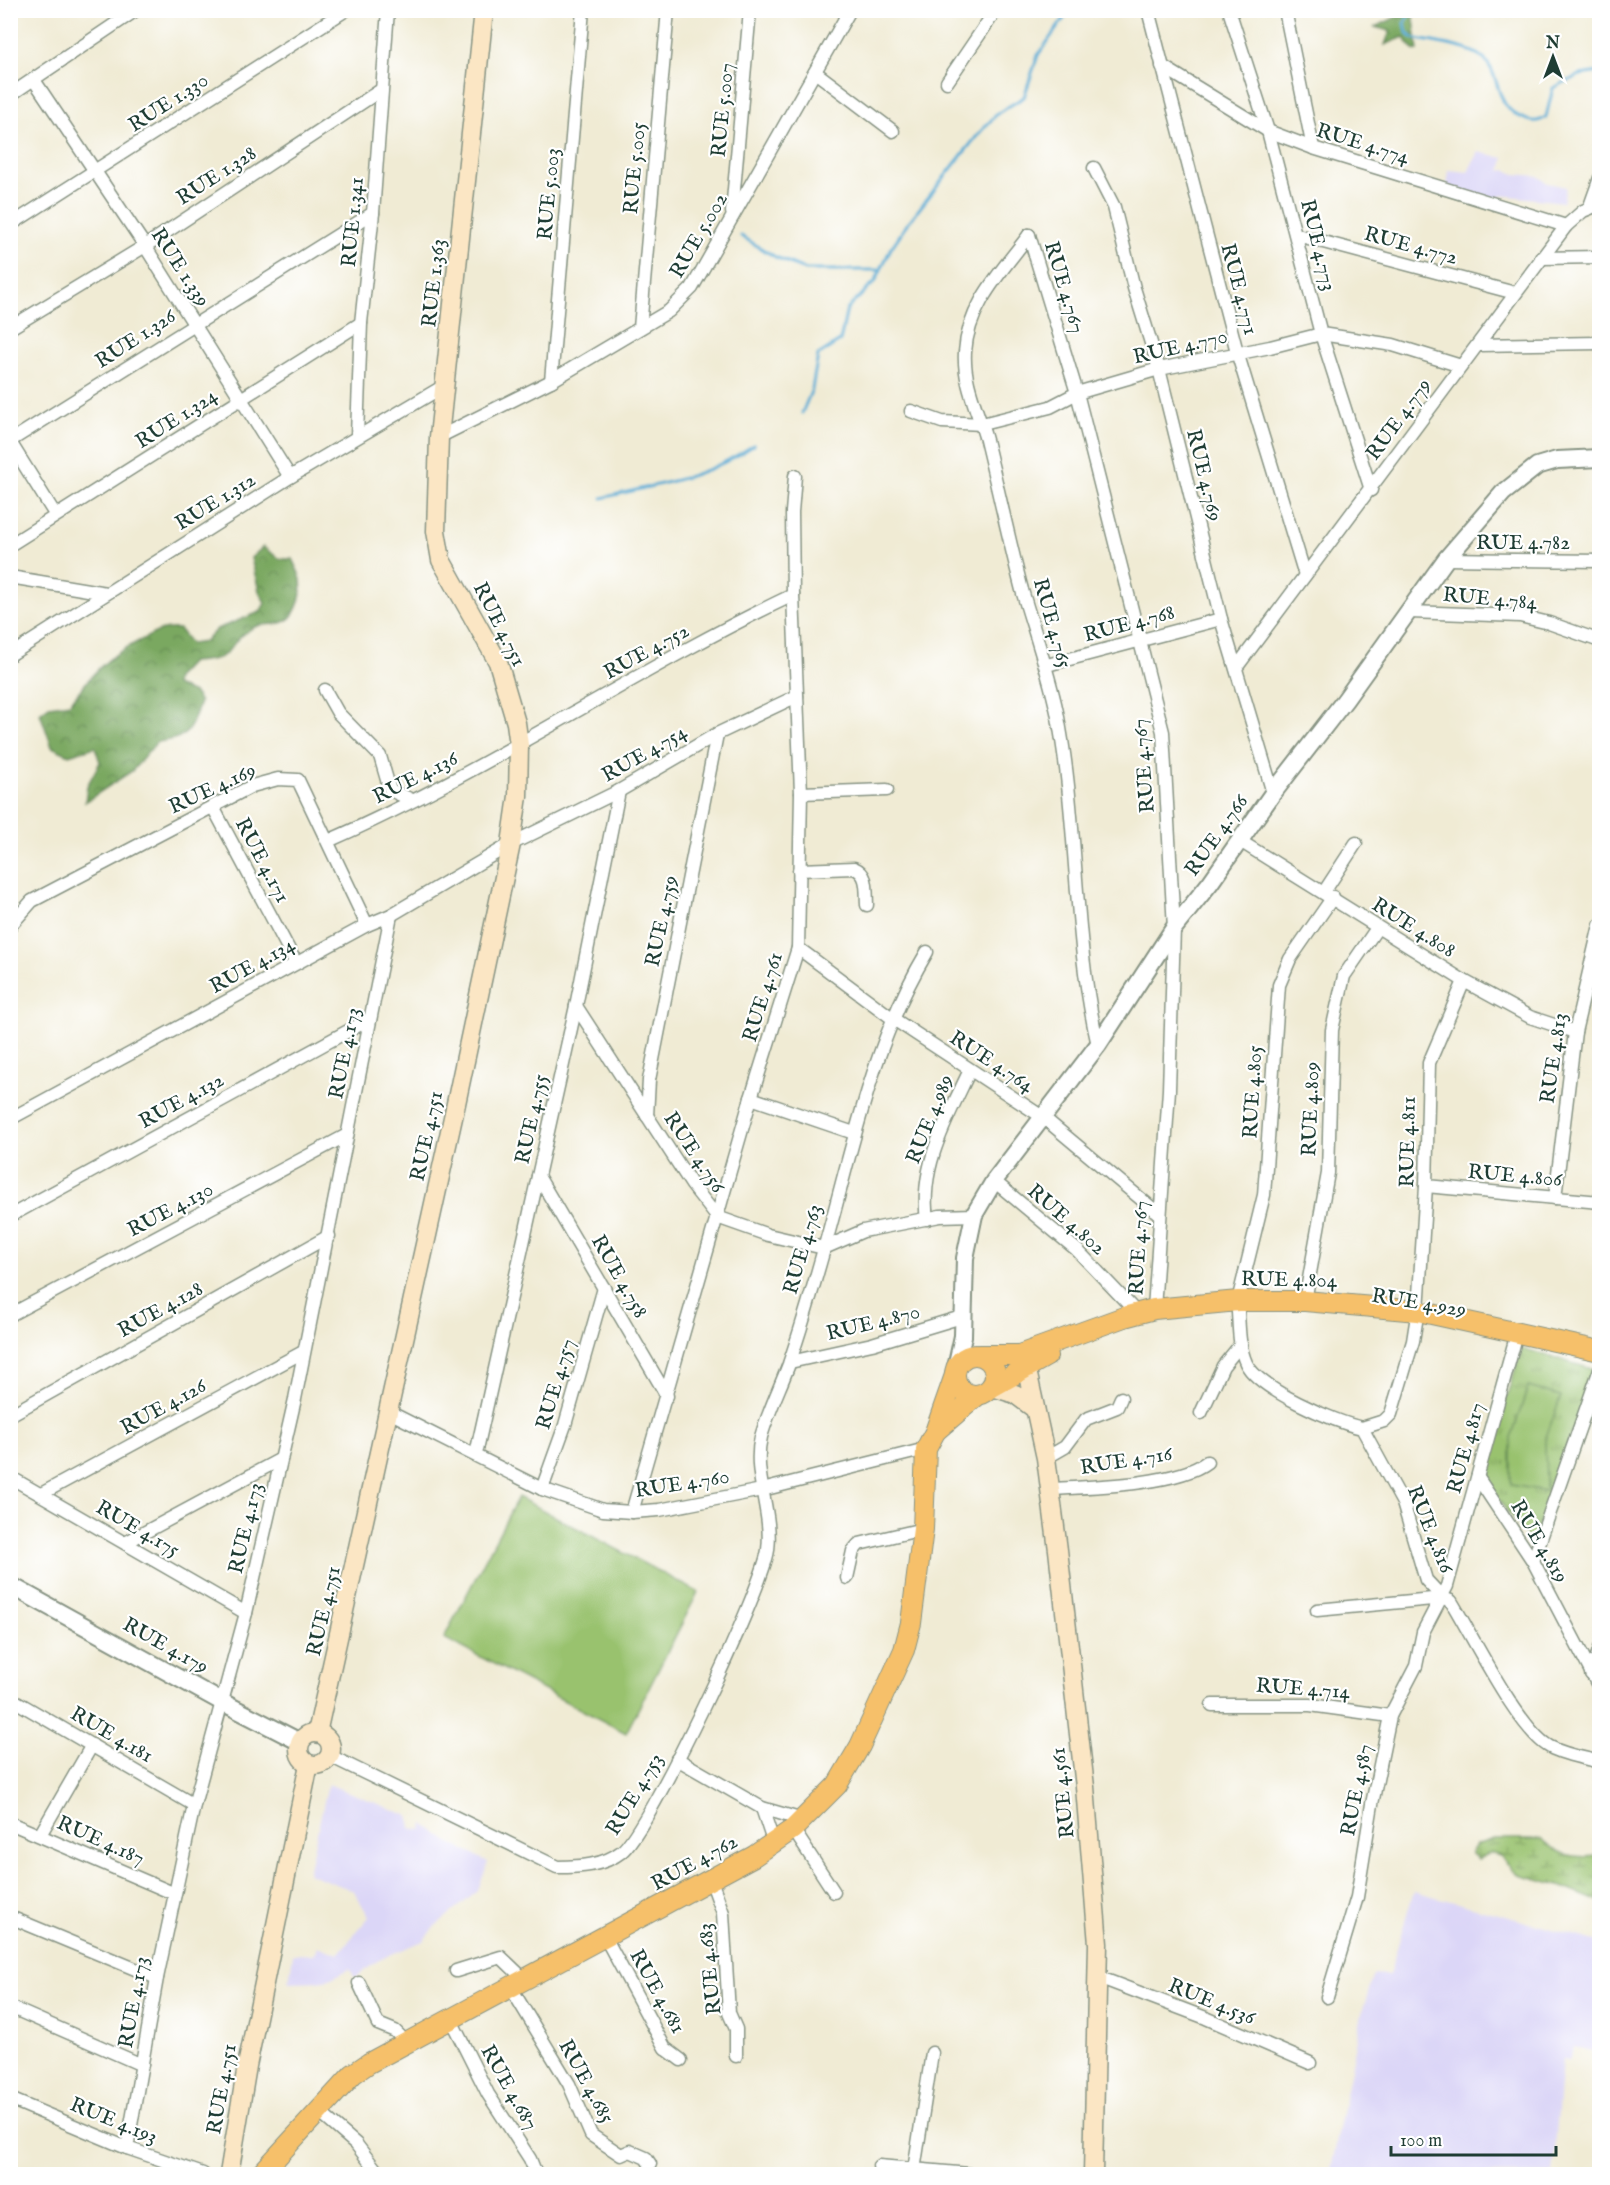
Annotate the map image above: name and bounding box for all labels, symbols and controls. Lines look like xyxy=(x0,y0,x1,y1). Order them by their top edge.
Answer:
north arrow xyxy=(1523,27,1583,87)
text: N xyxy=(1545,34,1560,54)
street label: RUE 5.007 xyxy=(706,62,741,158)
street label: RUE 1.330 xyxy=(124,67,214,139)
street label: RUE 4.774 xyxy=(1313,117,1413,172)
street label: RUE 5.005 xyxy=(618,121,653,215)
street label: RUE 1.328 xyxy=(172,140,262,212)
street label: RUE 5.003 xyxy=(532,147,567,241)
street label: RUE 1.341 xyxy=(336,176,371,268)
street label: RUE 5.002 xyxy=(664,188,735,284)
street label: RUE 4.773 xyxy=(1293,197,1342,294)
street label: RUE 4.772 xyxy=(1361,221,1460,272)
street label: RUE 1.339 xyxy=(144,223,215,313)
street label: RUE 1.363 xyxy=(416,238,453,329)
street label: RUE 4.767 xyxy=(1037,238,1090,337)
street label: RUE 4.771 xyxy=(1213,241,1264,338)
street label: RUE 1.326 xyxy=(90,303,182,375)
street label: RUE 4.770 xyxy=(1130,323,1230,371)
street label: RUE 4.779 xyxy=(1360,373,1438,466)
street label: RUE 1.324 xyxy=(131,382,224,456)
street label: RUE 4.769 xyxy=(1179,426,1228,524)
street label: RUE 1.312 xyxy=(171,467,261,538)
street label: RUE 4.782 xyxy=(1476,530,1570,557)
street label: RUE 4.765 xyxy=(1026,575,1077,672)
street label: RUE 4.751 xyxy=(466,578,531,672)
street label: RUE 4.784 xyxy=(1442,582,1539,617)
street label: RUE 4.768 xyxy=(1081,599,1178,650)
street label: RUE 4.752 xyxy=(599,618,694,687)
street label: RUE 4.767 xyxy=(1127,717,1162,814)
street label: RUE 4.754 xyxy=(597,719,693,789)
street label: RUE 4.136 xyxy=(369,745,464,811)
street label: RUE 4.169 xyxy=(165,757,261,821)
street label: RUE 4.766 xyxy=(1179,789,1256,882)
street label: RUE 4.171 xyxy=(228,813,295,908)
street label: RUE 4.759 xyxy=(640,873,685,970)
street label: RUE 4.808 xyxy=(1366,892,1460,965)
street label: RUE 4.134 xyxy=(205,932,301,1001)
street label: RUE 4.761 xyxy=(737,949,790,1046)
street label: RUE 4.173 xyxy=(323,1005,368,1101)
street label: RUE 4.813 xyxy=(1535,1011,1574,1105)
street label: RUE 4.764 xyxy=(944,1025,1039,1100)
street label: RUE 4.805 xyxy=(1238,1044,1269,1139)
street label: RUE 4.809 xyxy=(1296,1061,1327,1157)
street label: RUE 4.132 xyxy=(135,1067,229,1136)
street label: RUE 4.755 xyxy=(510,1071,555,1167)
street label: RUE 4.989 xyxy=(900,1071,960,1168)
street label: RUE 4.751 xyxy=(405,1089,450,1184)
street label: RUE 4.811 xyxy=(1394,1096,1423,1188)
street label: RUE 4.756 xyxy=(657,1107,731,1200)
street label: RUE 4.806 xyxy=(1466,1159,1564,1194)
street label: RUE 4.130 xyxy=(123,1176,218,1244)
street label: RUE 4.802 xyxy=(1021,1179,1111,1262)
street label: RUE 4.767 xyxy=(1124,1200,1155,1296)
street label: RUE 4.763 xyxy=(778,1201,829,1298)
street label: RUE 4.758 xyxy=(584,1230,653,1323)
street label: RUE 4.804 xyxy=(1241,1266,1338,1295)
street label: RUE 4.128 xyxy=(113,1276,208,1345)
street label: RUE 4.929 xyxy=(1369,1283,1468,1324)
street label: RUE 4.870 xyxy=(824,1299,923,1348)
street label: RUE 4.757 xyxy=(531,1336,582,1433)
street label: RUE 4.126 xyxy=(116,1372,212,1442)
street label: RUE 4.817 xyxy=(1441,1400,1492,1497)
street label: RUE 4.716 xyxy=(1078,1441,1175,1482)
street label: RUE 4.760 xyxy=(633,1464,731,1505)
street label: RUE 4.173 xyxy=(223,1480,270,1577)
street label: RUE 4.816 xyxy=(1400,1482,1460,1578)
street label: RUE 4.175 xyxy=(90,1494,184,1564)
street label: RUE 4.819 xyxy=(1503,1495,1574,1588)
street label: RUE 4.751 xyxy=(301,1564,348,1659)
street label: RUE 4.179 xyxy=(118,1612,213,1681)
street label: RUE 4.714 xyxy=(1255,1673,1352,1706)
street label: RUE 4.181 xyxy=(65,1701,158,1770)
street label: RUE 4.587 xyxy=(1335,1742,1380,1839)
street label: RUE 4.561 xyxy=(1045,1746,1082,1840)
street label: RUE 4.753 xyxy=(600,1749,670,1841)
street label: RUE 4.187 xyxy=(52,1810,148,1873)
street label: RUE 4.762 xyxy=(647,1828,743,1898)
street label: RUE 4.683 xyxy=(692,1922,729,2016)
street label: RUE 4.681 xyxy=(623,1945,691,2039)
street label: RUE 4.173 xyxy=(113,1954,156,2050)
street label: RUE 4.536 xyxy=(1164,1973,1260,2033)
street label: RUE 4.685 xyxy=(552,2035,620,2129)
street label: RUE 4.687 xyxy=(473,2040,544,2135)
street label: RUE 4.751 xyxy=(201,2042,244,2137)
street label: RUE 4.193 xyxy=(66,2092,161,2151)
scale bar xyxy=(1391,2119,1556,2157)
text: 100 m xyxy=(1400,2130,1442,2153)

